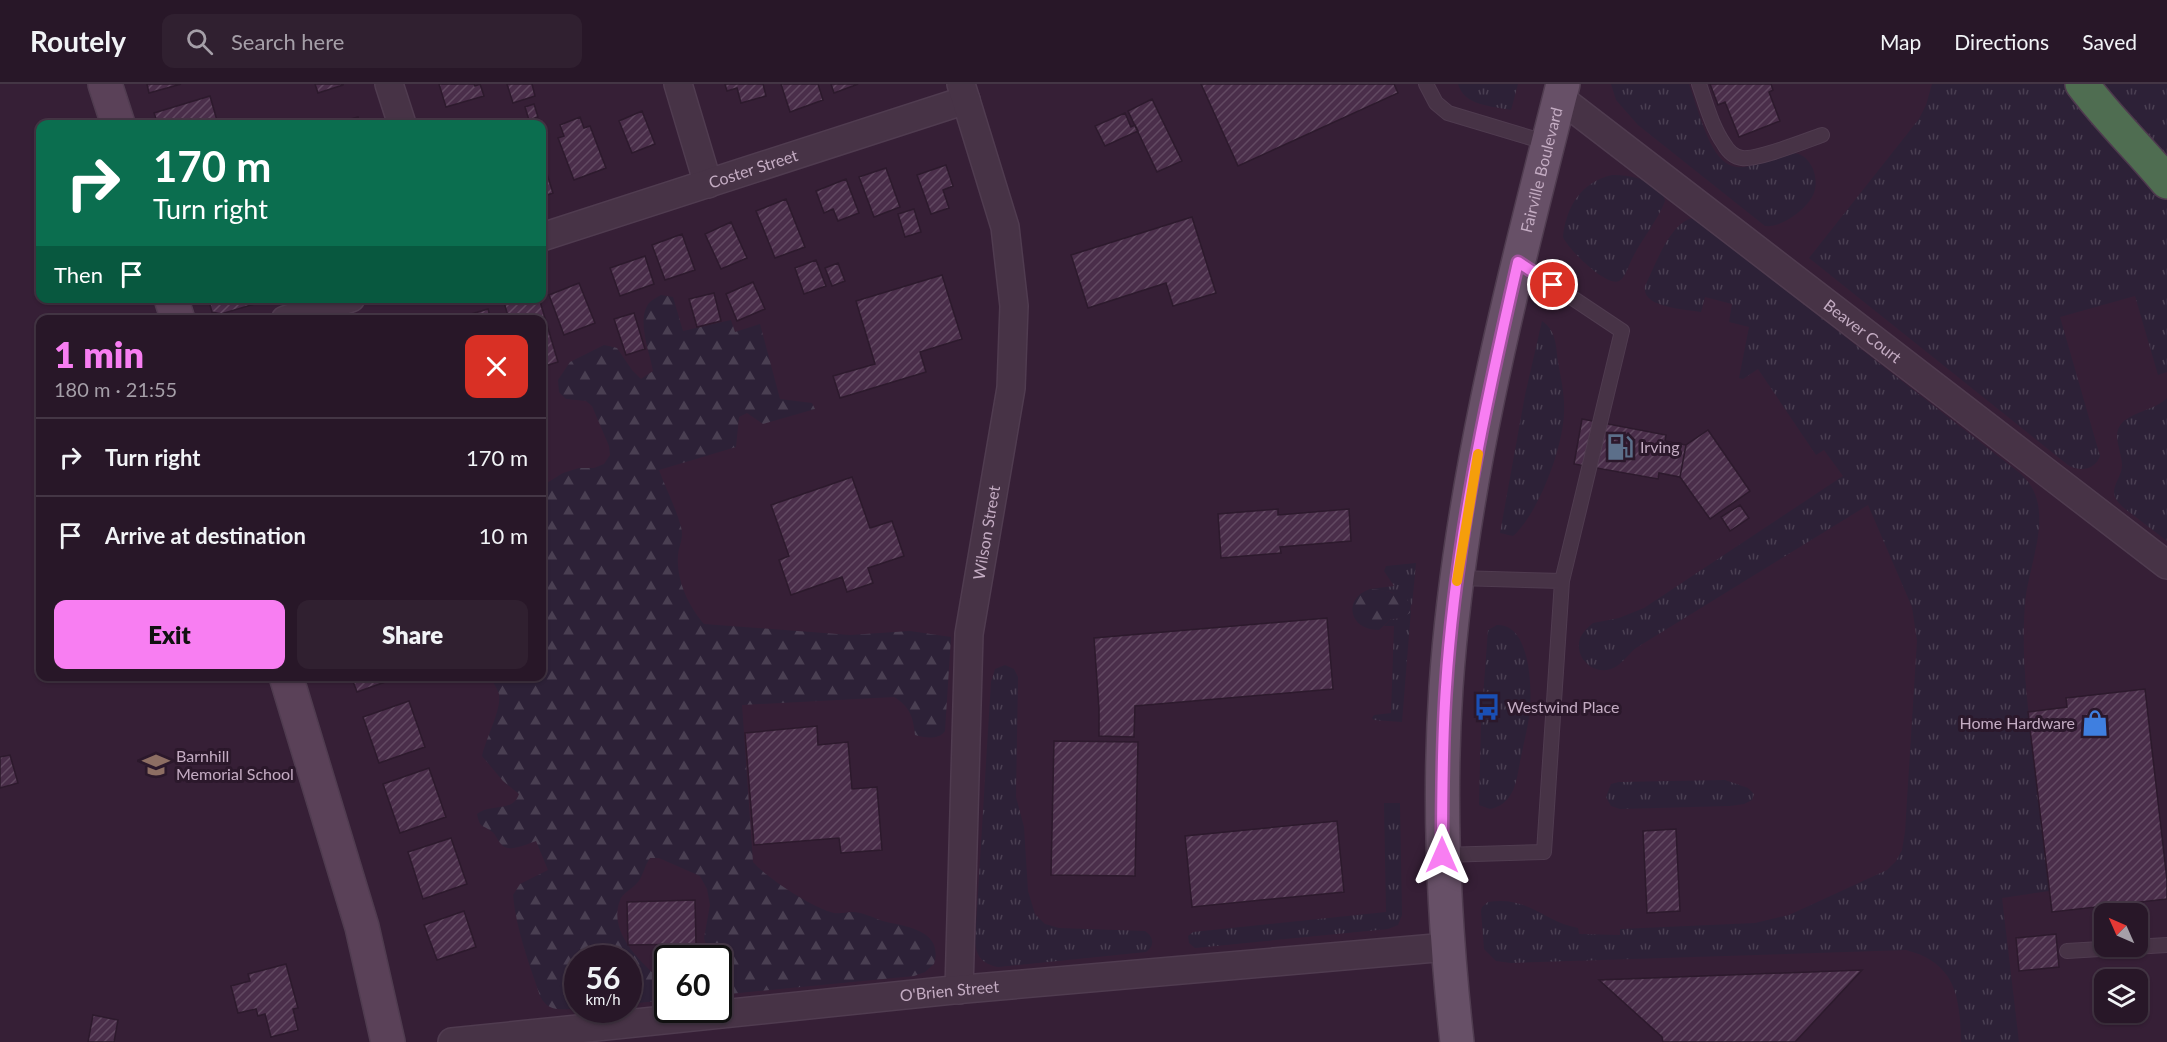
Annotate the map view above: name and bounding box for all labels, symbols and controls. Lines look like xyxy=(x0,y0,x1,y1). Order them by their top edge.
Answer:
search box xyxy=(162,14,582,68)
text: Routely xyxy=(30,24,126,58)
icon: search xyxy=(183,25,216,58)
text: Search here xyxy=(231,28,344,55)
text: Map xyxy=(1880,29,1921,54)
text: Directions xyxy=(1954,29,2049,54)
text: Saved xyxy=(2082,29,2137,54)
street label: Fairville Boulevard xyxy=(1516,105,1566,235)
text: 170 m xyxy=(153,141,271,191)
icon: right xyxy=(54,144,132,222)
street label: Coster Street xyxy=(706,145,800,192)
text: Turn right xyxy=(153,192,268,225)
icon: arrive xyxy=(115,258,148,291)
pin xyxy=(1527,259,1578,310)
text: Then xyxy=(54,261,103,288)
icon: arrive xyxy=(1536,268,1569,301)
street label: Beaver Court xyxy=(1821,295,1906,366)
text: 1 min xyxy=(54,332,144,376)
button: close xyxy=(465,335,528,398)
text: 180 m · 21:55 xyxy=(54,377,177,401)
fuel station icon: Irving xyxy=(1605,432,1635,462)
place label: Irving xyxy=(1640,437,1680,456)
icon: right xyxy=(54,441,87,474)
text: Turn right xyxy=(105,444,200,471)
text: 170 m xyxy=(466,444,528,471)
street label: Wilson Street xyxy=(968,484,1003,581)
icon: arrive xyxy=(54,519,87,552)
text: Arrive at destination xyxy=(105,522,306,549)
text: 10 m xyxy=(479,522,528,549)
button: Exit xyxy=(54,600,285,669)
button: Share xyxy=(297,600,528,669)
bus stop icon: Westwind Place xyxy=(1472,692,1502,722)
place label: Westwind Place xyxy=(1507,697,1619,716)
shop icon: Home Hardware xyxy=(2080,708,2110,738)
place label: Home Hardware xyxy=(1959,713,2075,732)
place label: Barnhill Memorial School xyxy=(176,746,294,783)
school or university icon: Barnhill Memorial School xyxy=(141,750,171,780)
position arrow xyxy=(1410,823,1474,887)
north arrow xyxy=(2094,903,2148,957)
map controls xyxy=(2094,903,2148,1023)
speed limit sign: 60 xyxy=(654,945,732,1023)
text: 56 xyxy=(586,959,620,995)
button: layers xyxy=(2094,969,2148,1023)
street label: O'Brien Street xyxy=(899,976,1000,1004)
text: km/h xyxy=(585,990,621,1008)

